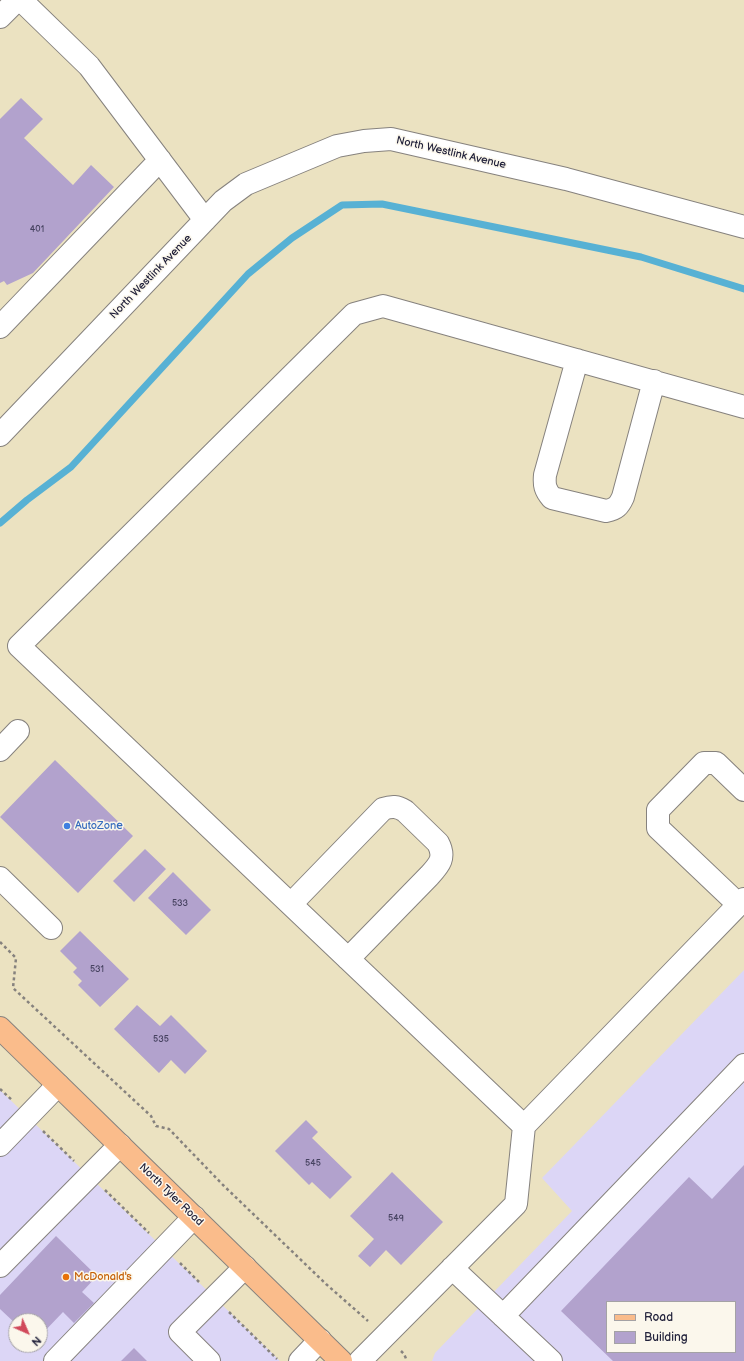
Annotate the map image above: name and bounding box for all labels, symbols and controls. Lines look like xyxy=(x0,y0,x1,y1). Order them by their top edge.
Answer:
street label: North Westlink Avenue xyxy=(395,134,507,172)
house number: 401 xyxy=(30,225,44,235)
street label: North Westlink Avenue xyxy=(107,232,195,322)
place label: AutoZone xyxy=(75,819,123,833)
marker: AutoZone xyxy=(62,821,72,831)
house number: 533 xyxy=(172,899,188,909)
house number: 531 xyxy=(90,965,104,975)
house number: 535 xyxy=(153,1035,169,1045)
house number: 545 xyxy=(305,1159,321,1169)
street label: North Tyler Road xyxy=(136,1161,206,1229)
house number: 549 xyxy=(388,1214,404,1224)
place label: McDonald's xyxy=(74,1270,132,1284)
marker: McDonald's xyxy=(61,1272,71,1282)
legend xyxy=(606,1301,736,1353)
text: Road xyxy=(644,1310,673,1325)
north arrow xyxy=(8,1313,48,1353)
text: Building xyxy=(644,1330,688,1345)
text: N xyxy=(29,1334,44,1349)

